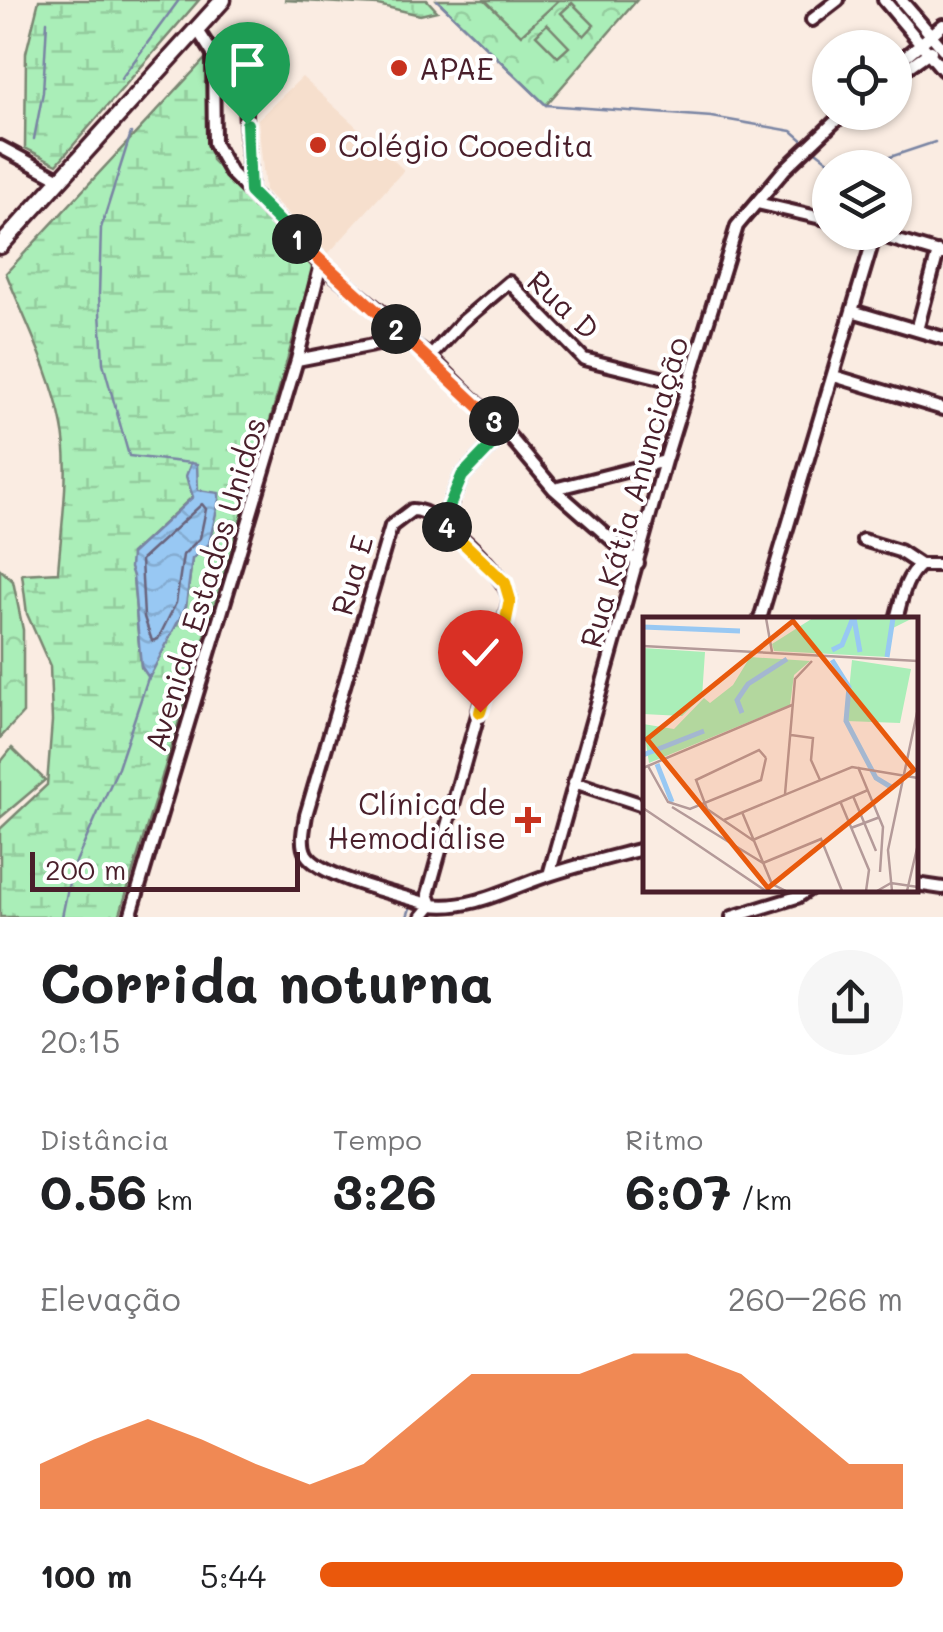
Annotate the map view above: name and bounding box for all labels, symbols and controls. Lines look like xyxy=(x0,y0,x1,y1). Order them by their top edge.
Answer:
pin xyxy=(205,22,290,125)
map controls xyxy=(812,30,912,250)
button: locate xyxy=(812,30,912,130)
icon: arrive xyxy=(220,37,275,92)
place label: APAE xyxy=(419,48,494,88)
marker: APAE xyxy=(388,57,410,79)
place label: Colégio Cooedita xyxy=(338,125,594,165)
marker: Colégio Cooedita xyxy=(307,134,329,156)
button: layers xyxy=(812,150,912,250)
pin: 1 xyxy=(272,214,322,264)
text: 1 xyxy=(291,221,303,257)
street label: Rua D xyxy=(519,261,609,347)
pin: 2 xyxy=(371,304,421,354)
text: 2 xyxy=(388,311,404,347)
street label: Rua Kátia Anunciação xyxy=(569,332,697,652)
pin: 3 xyxy=(469,396,519,446)
text: 3 xyxy=(486,403,502,439)
street label: Avenida Estados Unidos xyxy=(134,412,274,756)
pin: 4 xyxy=(422,502,472,552)
text: 4 xyxy=(438,509,456,545)
street label: Rua E xyxy=(321,530,381,620)
pin xyxy=(438,610,523,713)
inset map xyxy=(643,617,918,892)
icon: check xyxy=(453,625,508,680)
place label: Clínica de Hemodiálise xyxy=(328,783,506,857)
marker: Clínica de Hemodiálise xyxy=(515,807,541,833)
scale bar xyxy=(30,847,300,891)
text: 200 m xyxy=(45,851,126,887)
text: Corrida noturna xyxy=(40,945,493,1017)
button: share xyxy=(798,950,903,1055)
text: 20:15 xyxy=(40,1019,120,1061)
text: Distância xyxy=(40,1121,169,1157)
text: Tempo xyxy=(333,1121,422,1157)
text: Ritmo xyxy=(625,1121,703,1157)
text: 0.56 xyxy=(40,1157,147,1223)
text: 3:26 xyxy=(333,1157,437,1223)
text: 6:07 xyxy=(625,1157,731,1223)
text: km xyxy=(147,1181,193,1217)
text: /km xyxy=(731,1181,792,1217)
text: Elevação xyxy=(40,1277,181,1319)
text: 260–266 m xyxy=(728,1277,903,1319)
text: 100 m xyxy=(40,1554,132,1596)
text: 5:44 xyxy=(200,1554,266,1596)

